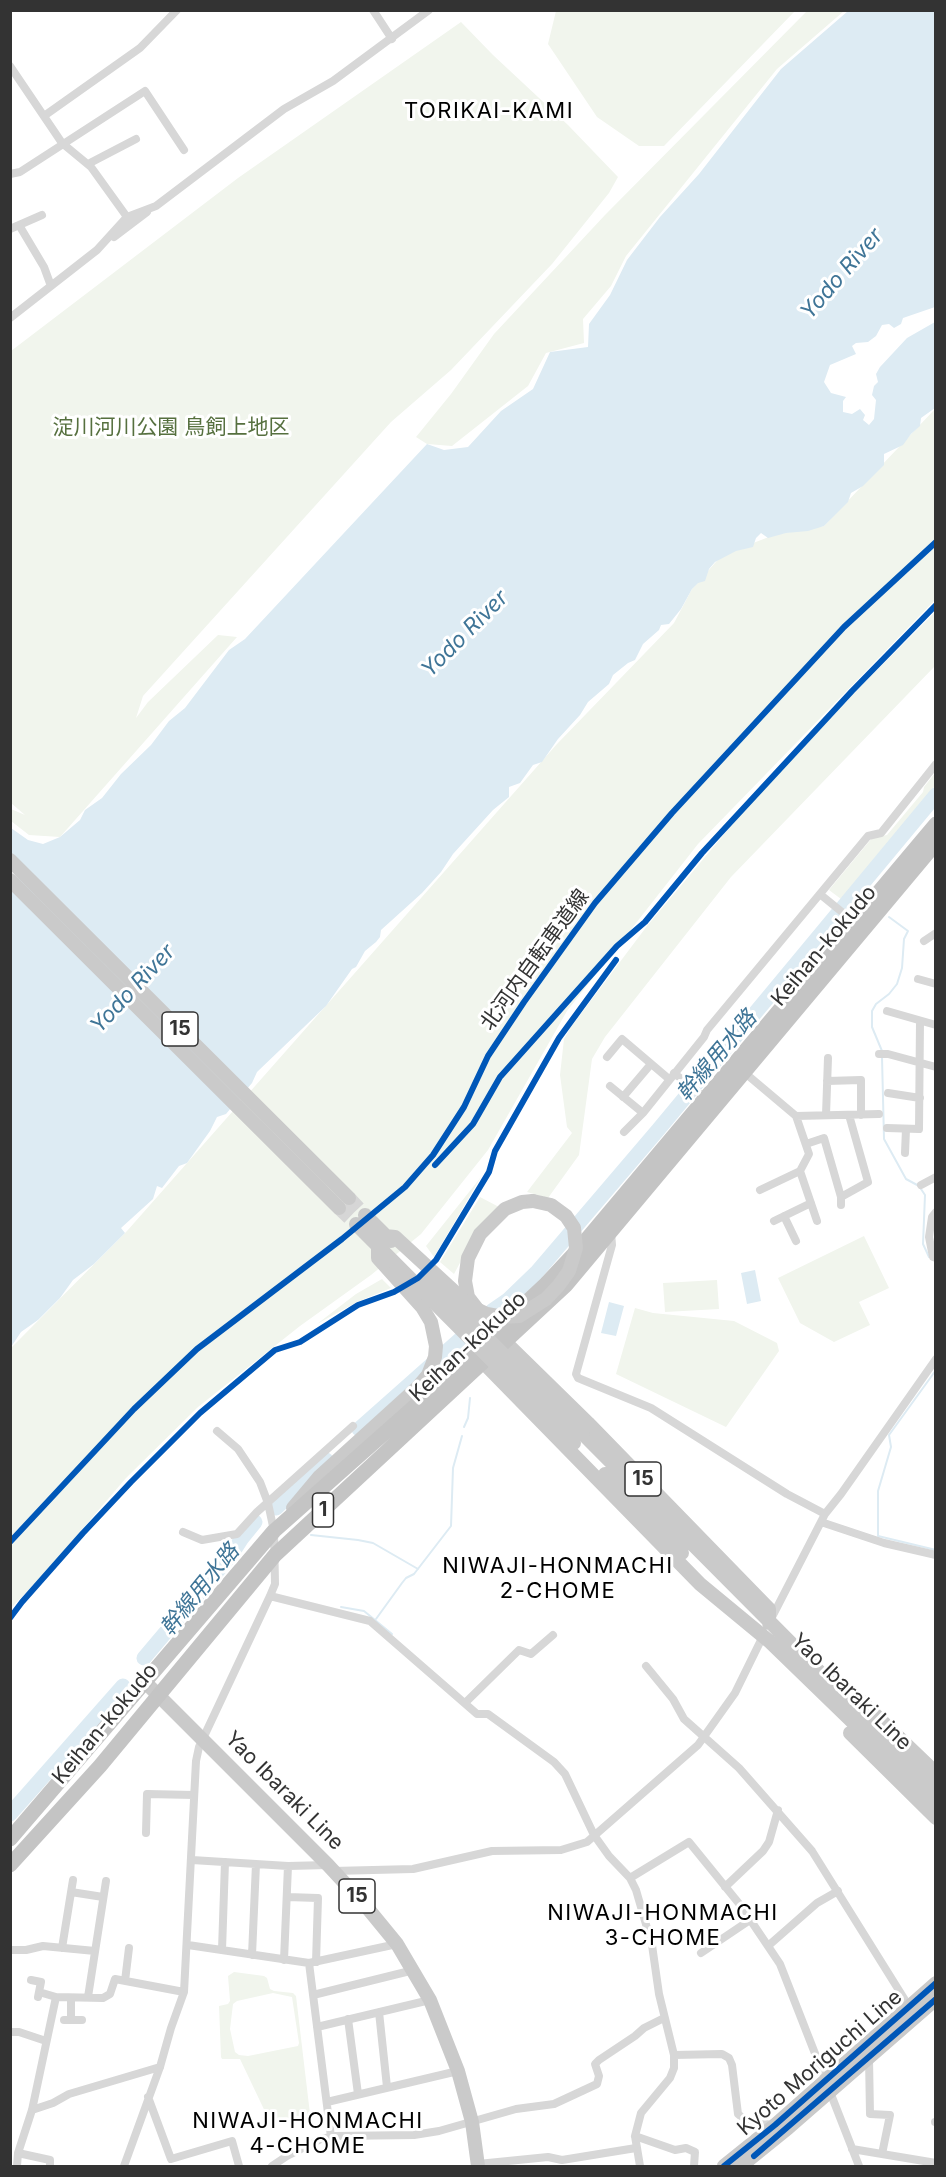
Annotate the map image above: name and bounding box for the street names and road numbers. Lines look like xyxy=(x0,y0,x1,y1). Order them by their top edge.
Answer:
street label: Keihan-kokudo xyxy=(766,880,882,1012)
street label: 北河内自転車道線 xyxy=(475,885,595,1035)
road number: 15 xyxy=(162,1012,198,1046)
street label: Keihan-kokudo xyxy=(405,1287,531,1407)
road number: 15 xyxy=(625,1462,661,1496)
road number: 1 xyxy=(312,1493,334,1527)
street label: Yao Ibaraki Line xyxy=(786,1628,916,1756)
street label: Keihan-kokudo xyxy=(47,1658,163,1790)
street label: Yao Ibaraki Line xyxy=(219,1726,349,1856)
road number: 15 xyxy=(339,1879,375,1913)
street label: Kyoto Moriguchi Line xyxy=(733,1985,907,2141)

